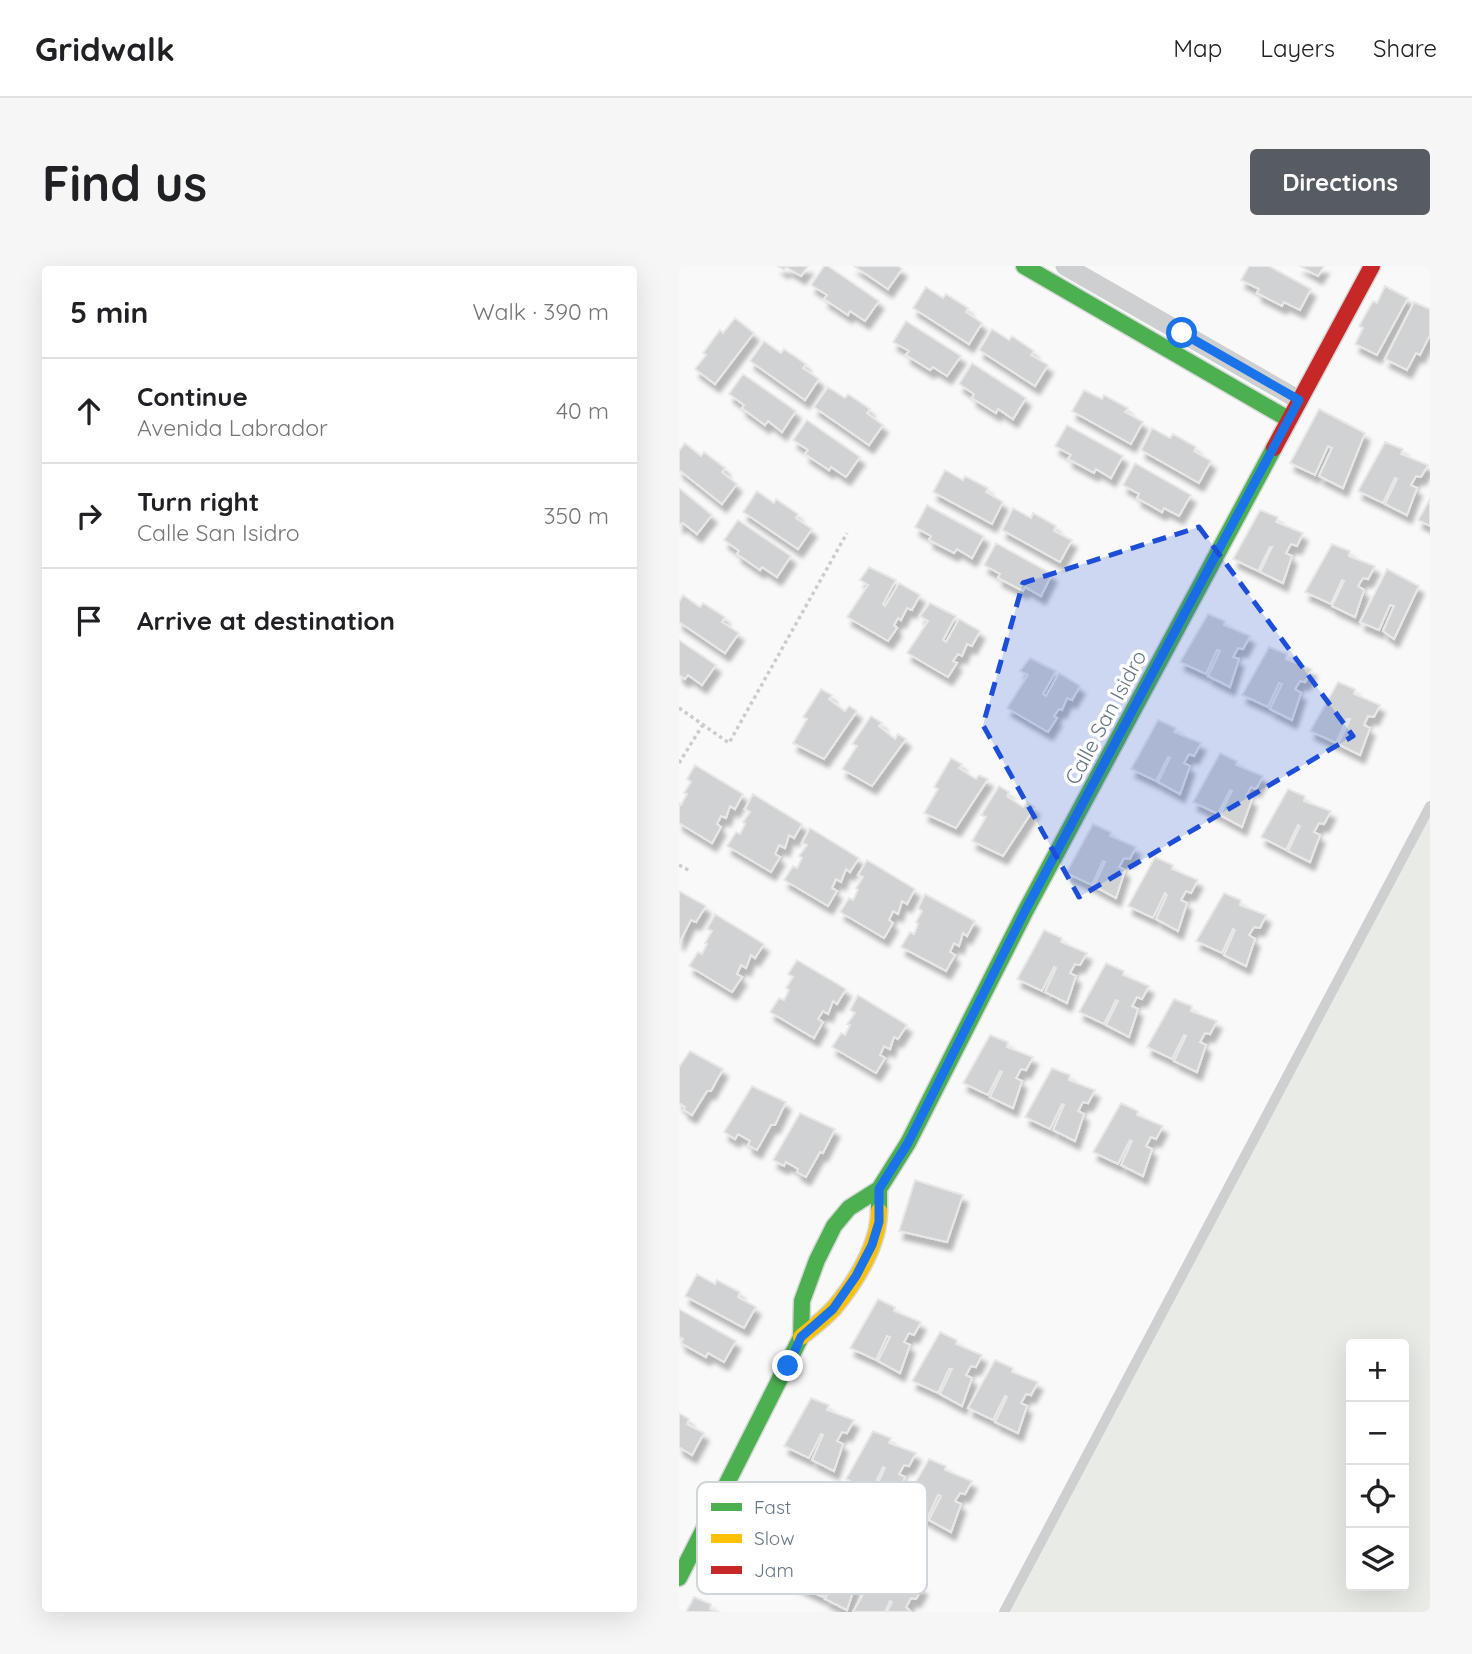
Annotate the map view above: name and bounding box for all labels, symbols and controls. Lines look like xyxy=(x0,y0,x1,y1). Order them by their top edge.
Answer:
text: Gridwalk xyxy=(35,28,175,69)
text: Map xyxy=(1173,33,1222,63)
text: Layers xyxy=(1260,33,1335,63)
text: Share xyxy=(1373,33,1437,63)
button: Directions xyxy=(1250,149,1430,215)
text: Find us xyxy=(42,152,207,213)
text: 5 min xyxy=(70,293,148,331)
text: Walk · 390 m xyxy=(473,297,609,326)
route start xyxy=(1166,317,1197,348)
text: Continue xyxy=(137,380,248,413)
icon: ahead xyxy=(70,392,108,430)
text: 40 m xyxy=(556,396,609,425)
text: Avenida Labrador xyxy=(137,413,328,442)
text: Turn right xyxy=(137,485,259,518)
icon: right xyxy=(70,497,108,535)
text: 350 m xyxy=(543,501,609,530)
text: Calle San Isidro xyxy=(137,518,300,547)
icon: arrive xyxy=(70,602,108,640)
text: Arrive at destination xyxy=(137,604,395,637)
street label: Calle San Isidro xyxy=(1059,645,1151,789)
map controls xyxy=(1346,1339,1409,1591)
button: + xyxy=(1346,1339,1409,1402)
route end xyxy=(772,1350,803,1381)
button: − xyxy=(1346,1402,1409,1465)
button: locate xyxy=(1346,1465,1409,1528)
legend xyxy=(697,1482,927,1594)
text: Fast xyxy=(754,1495,791,1519)
text: Slow xyxy=(754,1526,795,1550)
button: layers xyxy=(1346,1528,1409,1591)
text: Jam xyxy=(754,1558,794,1582)

